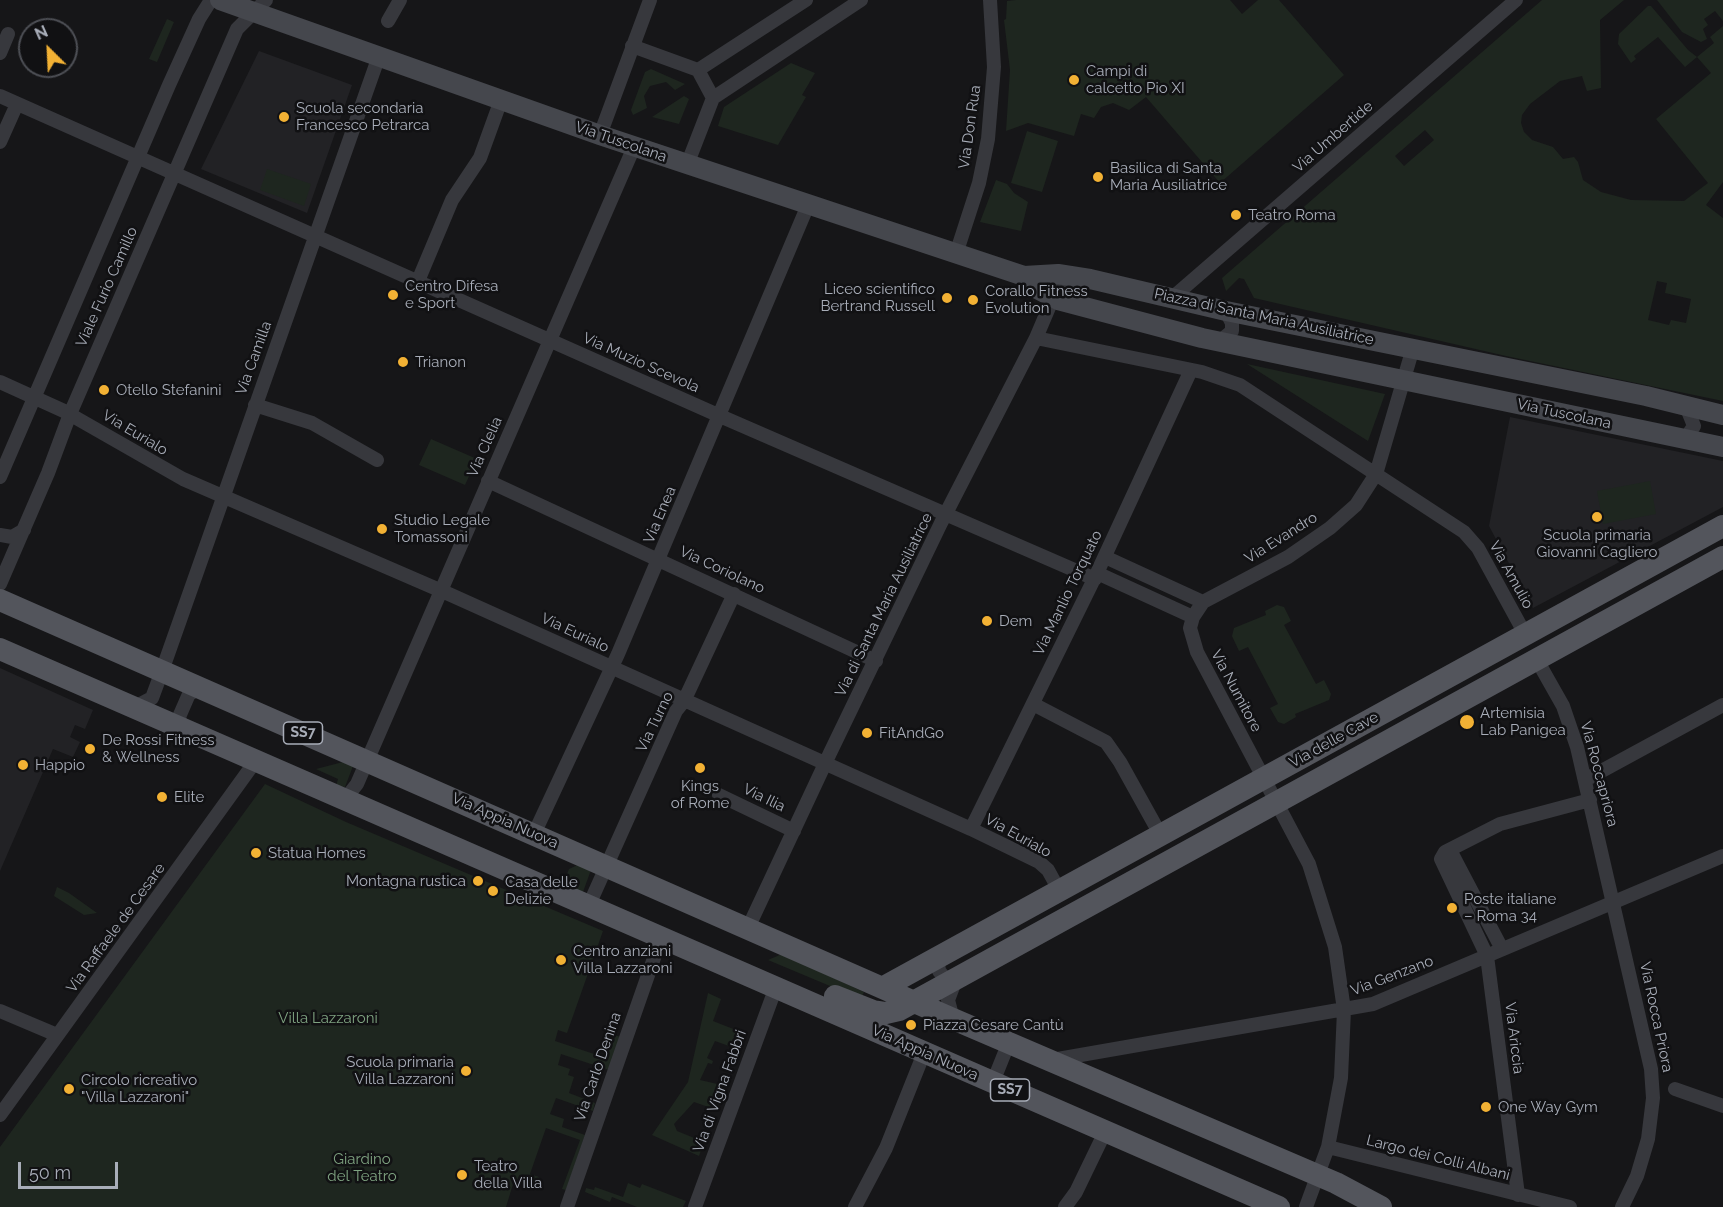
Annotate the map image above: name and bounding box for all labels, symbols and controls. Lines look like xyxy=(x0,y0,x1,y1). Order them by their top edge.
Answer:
north arrow xyxy=(18,18,78,78)
text: N xyxy=(32,22,51,44)
place label: Campi di calcetto Pio XI xyxy=(1086,62,1185,97)
marker: Campi di calcetto Pio XI xyxy=(1067,73,1081,87)
street label: Via Don Rua xyxy=(955,84,985,170)
street label: Via Umbertide xyxy=(1289,97,1377,177)
place label: Scuola secondaria Francesco Petrarca xyxy=(296,99,429,134)
marker: Scuola secondaria Francesco Petrarca xyxy=(277,110,291,124)
street label: Via Tuscolana xyxy=(573,118,669,166)
place label: Basilica di Santa Maria Ausiliatrice xyxy=(1110,159,1227,194)
marker: Basilica di Santa Maria Ausiliatrice xyxy=(1091,170,1105,184)
place label: Teatro Roma xyxy=(1248,206,1336,224)
marker: Teatro Roma xyxy=(1229,208,1243,222)
street label: Viale Furio Camillo xyxy=(72,224,142,350)
place label: Centro Difesa e Sport xyxy=(405,277,498,312)
place label: Liceo scientifico Bertrand Russell xyxy=(821,280,935,315)
place label: Corallo Fitness Evolution xyxy=(985,282,1088,317)
street label: Piazza di Santa Maria Ausiliatrice xyxy=(1153,285,1375,349)
marker: Centro Difesa e Sport xyxy=(386,288,400,302)
marker: Liceo scientifico Bertrand Russell xyxy=(940,291,954,305)
marker: Corallo Fitness Evolution xyxy=(966,293,980,307)
street label: Via Camilla xyxy=(232,319,276,397)
street label: Via Muzio Scevola xyxy=(580,329,702,397)
place label: Trianon xyxy=(415,353,466,371)
marker: Trianon xyxy=(396,355,410,369)
place label: Otello Stefanini xyxy=(116,381,222,399)
marker: Otello Stefanini xyxy=(97,383,111,397)
street label: Via Tuscolana xyxy=(1515,395,1613,433)
street label: Via Eurialo xyxy=(99,406,171,460)
street label: Via Clelia xyxy=(464,414,506,480)
street label: Via Enea xyxy=(640,484,680,546)
street label: Via Evandro xyxy=(1241,509,1321,567)
street label: Via di Santa Maria Ausiliatrice xyxy=(832,510,936,700)
marker: Scuola primaria Giovanni Cagliero xyxy=(1590,510,1604,524)
place label: Studio Legale Tomassoni xyxy=(394,511,490,546)
marker: Studio Legale Tomassoni xyxy=(375,522,389,536)
place label: Scuola primaria Giovanni Cagliero xyxy=(1536,526,1658,561)
street label: Via Manlio Torquato xyxy=(1030,527,1106,659)
street label: Via Amulio xyxy=(1485,538,1537,612)
street label: Via Coriolano xyxy=(676,542,768,598)
street label: Via Eurialo xyxy=(538,609,612,657)
place label: Dem xyxy=(999,612,1032,630)
marker: Dem xyxy=(980,614,994,628)
street label: Via Numitore xyxy=(1207,647,1265,735)
street label: Via Turno xyxy=(633,689,677,755)
place label: Artemisia Lab Panigea xyxy=(1480,704,1566,739)
street label: Via delle Cave xyxy=(1286,708,1382,772)
marker: Artemisia Lab Panigea xyxy=(1458,713,1476,731)
street label: Via Roccapriora xyxy=(1576,719,1622,829)
road number: SS7 xyxy=(284,722,322,744)
place label: FitAndGo xyxy=(879,724,944,742)
marker: FitAndGo xyxy=(860,726,874,740)
place label: De Rossi Fitness & Wellness xyxy=(102,731,215,766)
marker: De Rossi Fitness & Wellness xyxy=(83,742,97,756)
place label: Happio xyxy=(35,756,85,774)
marker: Happio xyxy=(16,758,30,772)
marker: Kings of Rome xyxy=(693,761,707,775)
place label: Kings of Rome xyxy=(671,777,729,812)
street label: Via Ilia xyxy=(740,780,788,816)
place label: Elite xyxy=(174,788,204,806)
street label: Via Appia Nuova xyxy=(449,789,561,853)
marker: Elite xyxy=(155,790,169,804)
street label: Via Eurialo xyxy=(982,810,1054,862)
place label: Statua Homes xyxy=(268,844,366,862)
marker: Statua Homes xyxy=(249,846,263,860)
street label: Via Raffaele de Cesare xyxy=(63,860,169,996)
place label: Montagna rustica xyxy=(346,872,466,890)
place label: Casa delle Delizie xyxy=(505,873,578,908)
marker: Montagna rustica xyxy=(471,874,485,888)
marker: Casa delle Delizie xyxy=(486,884,500,898)
place label: Poste italiane – Roma 34 xyxy=(1464,890,1556,925)
marker: Poste italiane – Roma 34 xyxy=(1445,901,1459,915)
place label: Centro anziani Villa Lazzaroni xyxy=(573,942,672,977)
street label: Via Genzano xyxy=(1348,952,1436,1000)
marker: Centro anziani Villa Lazzaroni xyxy=(554,953,568,967)
street label: Via Rocca Priora xyxy=(1635,960,1677,1074)
street label: Via Ariccia xyxy=(1501,1001,1527,1075)
park label: Villa Lazzaroni xyxy=(278,1009,378,1027)
street label: Via Carlo Denina xyxy=(571,1010,625,1124)
place label: Piazza Cesare Cantù xyxy=(923,1016,1064,1034)
marker: Piazza Cesare Cantù xyxy=(904,1018,918,1032)
street label: Via Appia Nuova xyxy=(869,1021,981,1085)
street label: Via di Vigna Fabbri xyxy=(690,1028,750,1154)
place label: Scuola primaria Villa Lazzaroni xyxy=(346,1053,454,1088)
marker: Scuola primaria Villa Lazzaroni xyxy=(459,1064,473,1078)
place label: Circolo ricreativo "Villa Lazzaroni" xyxy=(81,1071,197,1106)
road number: SS7 xyxy=(990,1079,1030,1101)
marker: Circolo ricreativo "Villa Lazzaroni" xyxy=(62,1082,76,1096)
place label: One Way Gym xyxy=(1498,1098,1598,1116)
marker: One Way Gym xyxy=(1479,1100,1493,1114)
street label: Largo dei Colli Albani xyxy=(1364,1131,1512,1185)
scale bar xyxy=(21,1150,122,1188)
park label: Giardino del Teatro xyxy=(327,1150,397,1185)
place label: Teatro della Villa xyxy=(474,1157,542,1192)
text: 50 m xyxy=(29,1162,71,1183)
marker: Teatro della Villa xyxy=(455,1168,469,1182)

